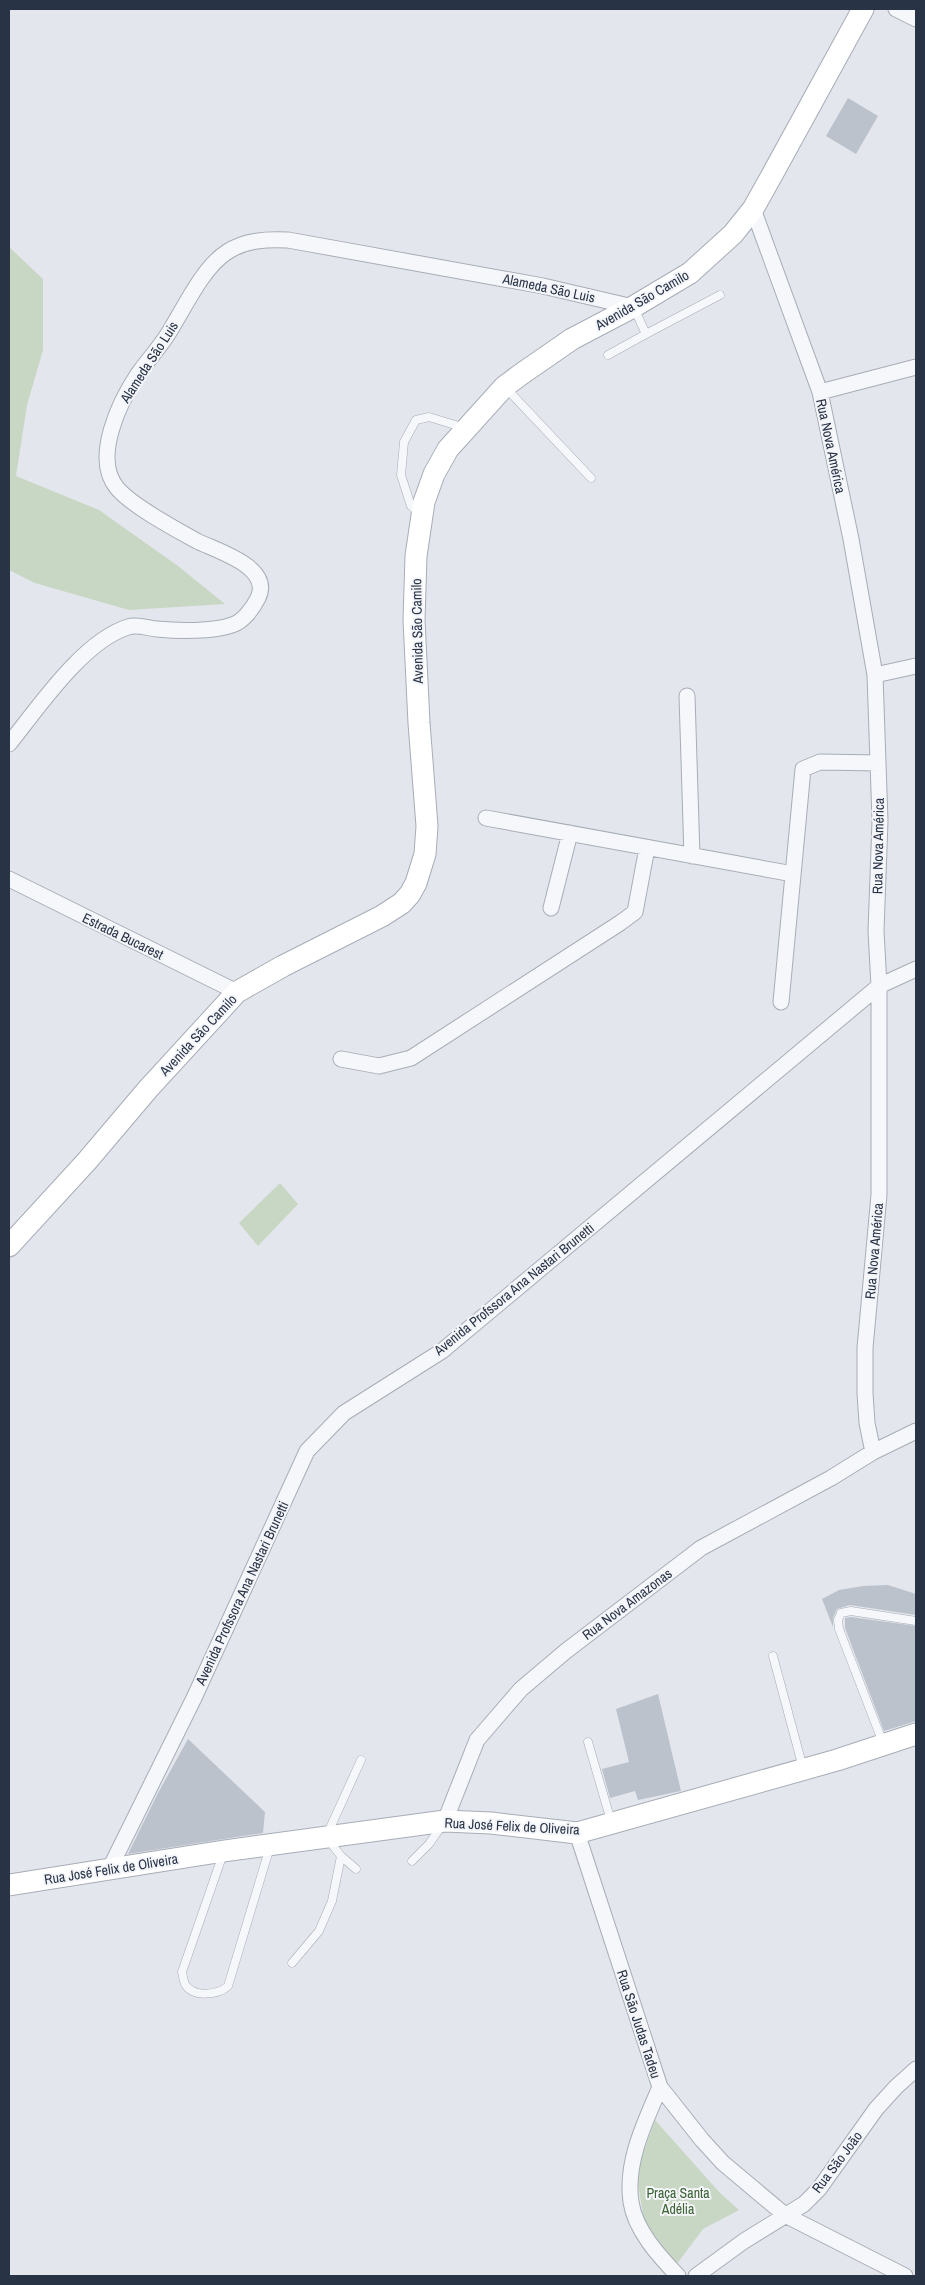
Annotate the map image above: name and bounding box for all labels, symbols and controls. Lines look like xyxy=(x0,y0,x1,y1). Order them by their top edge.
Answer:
street label: Avenida São Camilo xyxy=(591,266,692,335)
street label: Alameda São Luis xyxy=(500,269,597,307)
street label: Alameda São Luis xyxy=(115,318,182,407)
street label: Rua Nova América xyxy=(812,397,850,496)
street label: Avenida São Camilo xyxy=(407,578,427,685)
street label: Rua Nova América xyxy=(868,797,888,894)
street label: Estrada Bucarest xyxy=(79,909,167,963)
street label: Avenida São Camilo xyxy=(155,990,240,1080)
street label: Rua Nova América xyxy=(861,1202,887,1300)
street label: Avenida Profssora Ana Nastari Brunetti xyxy=(430,1219,598,1360)
street label: Avenida Profssora Ana Nastari Brunetti xyxy=(191,1498,293,1689)
street label: Rua Nova Amazonas xyxy=(579,1564,676,1644)
street label: Rua José Felix de Oliveira xyxy=(444,1813,581,1839)
street label: Rua José Felix de Oliveira xyxy=(43,1849,180,1888)
street label: Rua São Judas Tadeu xyxy=(613,1967,665,2081)
street label: Rua São João xyxy=(808,2128,866,2196)
park label: Praça Santa Adélia xyxy=(646,2184,710,2218)

